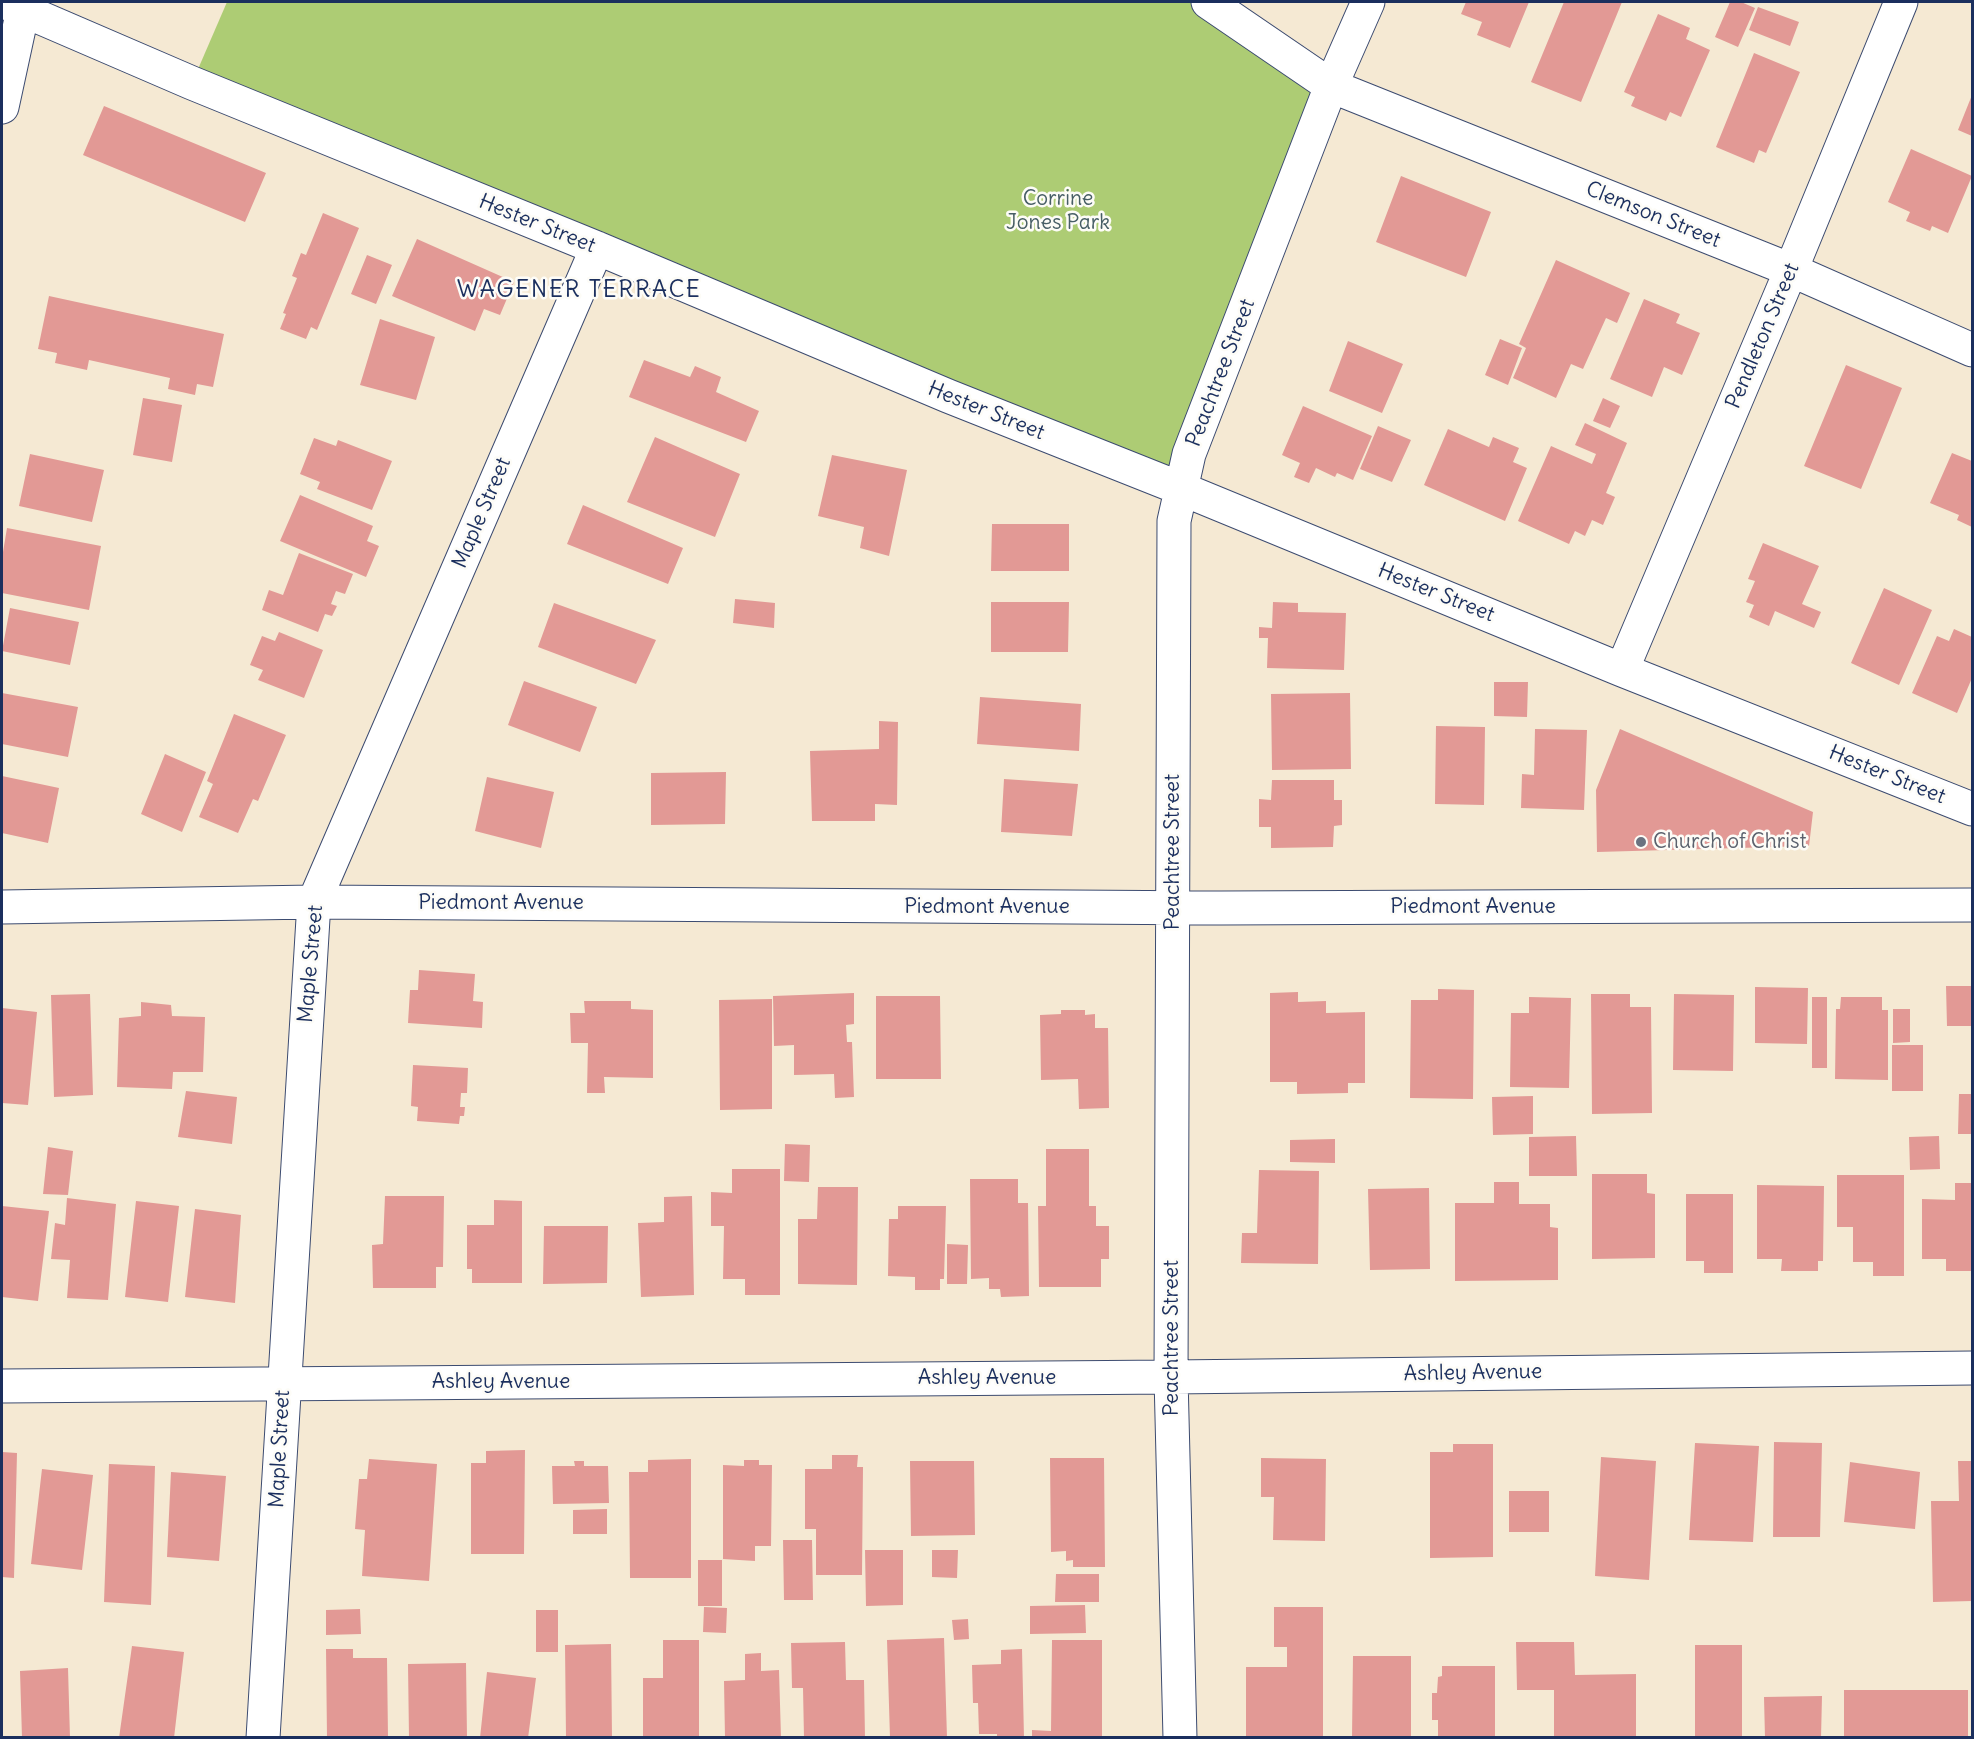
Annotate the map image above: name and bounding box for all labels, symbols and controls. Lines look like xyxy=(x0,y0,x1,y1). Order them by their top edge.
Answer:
street label: Clemson Street xyxy=(1582,177,1724,253)
park label: Corrine Jones Park xyxy=(1006,186,1110,236)
street label: Hester Street xyxy=(475,189,599,259)
street label: Pendleton Street xyxy=(1721,259,1805,413)
district label: WAGENER TERRACE xyxy=(457,276,701,304)
street label: Peachtree Street xyxy=(1181,296,1261,450)
street label: Hester Street xyxy=(924,376,1048,446)
street label: Maple Street xyxy=(447,454,517,572)
street label: Hester Street xyxy=(1374,558,1498,628)
street label: Hester Street xyxy=(1825,740,1949,810)
street label: Peachtree Street xyxy=(1160,774,1186,930)
place label: Church of Christ xyxy=(1653,829,1807,855)
marker: Church of Christ xyxy=(1634,835,1648,849)
street label: Piedmont Avenue xyxy=(418,890,584,916)
street label: Piedmont Avenue xyxy=(904,894,1070,920)
street label: Piedmont Avenue xyxy=(1390,894,1556,920)
street label: Maple Street xyxy=(293,904,329,1024)
street label: Peachtree Street xyxy=(1159,1260,1185,1416)
street label: Ashley Avenue xyxy=(1404,1359,1542,1387)
street label: Ashley Avenue xyxy=(918,1365,1056,1391)
street label: Ashley Avenue xyxy=(432,1369,570,1395)
street label: Maple Street xyxy=(264,1389,296,1509)

